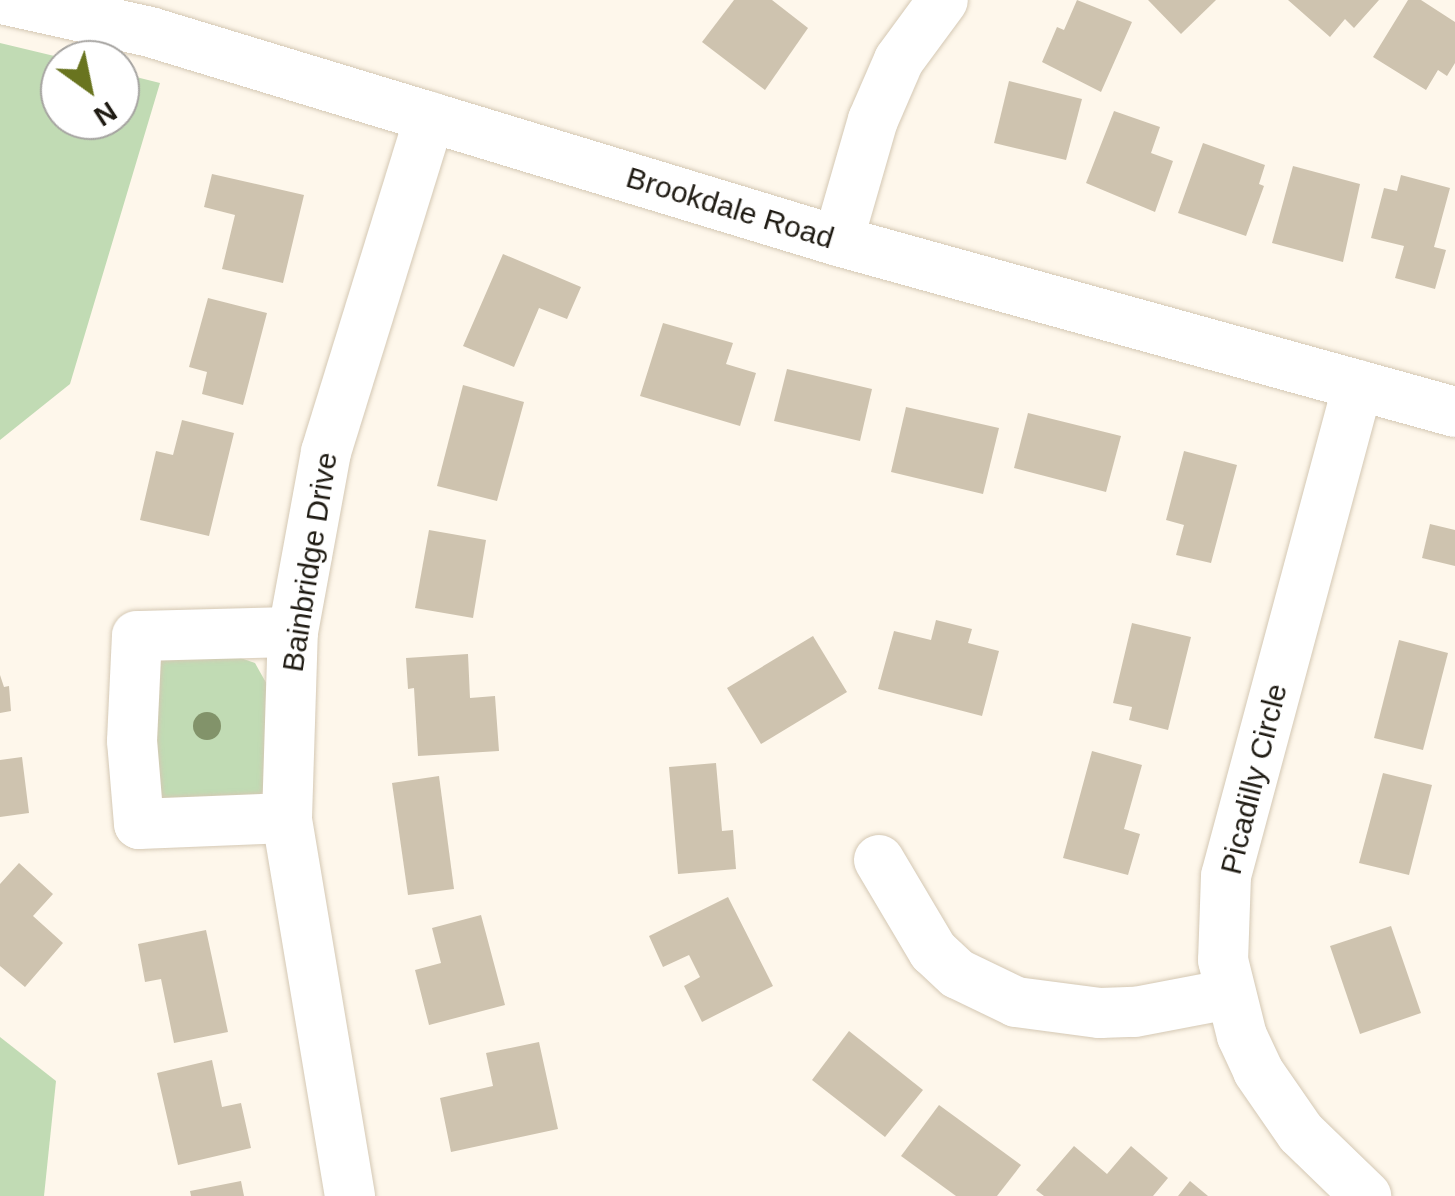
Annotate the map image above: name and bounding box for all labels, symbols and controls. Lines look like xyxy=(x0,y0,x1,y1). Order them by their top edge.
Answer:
north arrow xyxy=(40,40,140,140)
text: N xyxy=(89,95,122,132)
street label: Brookdale Road xyxy=(622,159,838,257)
street label: Bainbridge Drive xyxy=(275,450,345,674)
street label: Picadilly Circle xyxy=(1213,680,1295,878)

